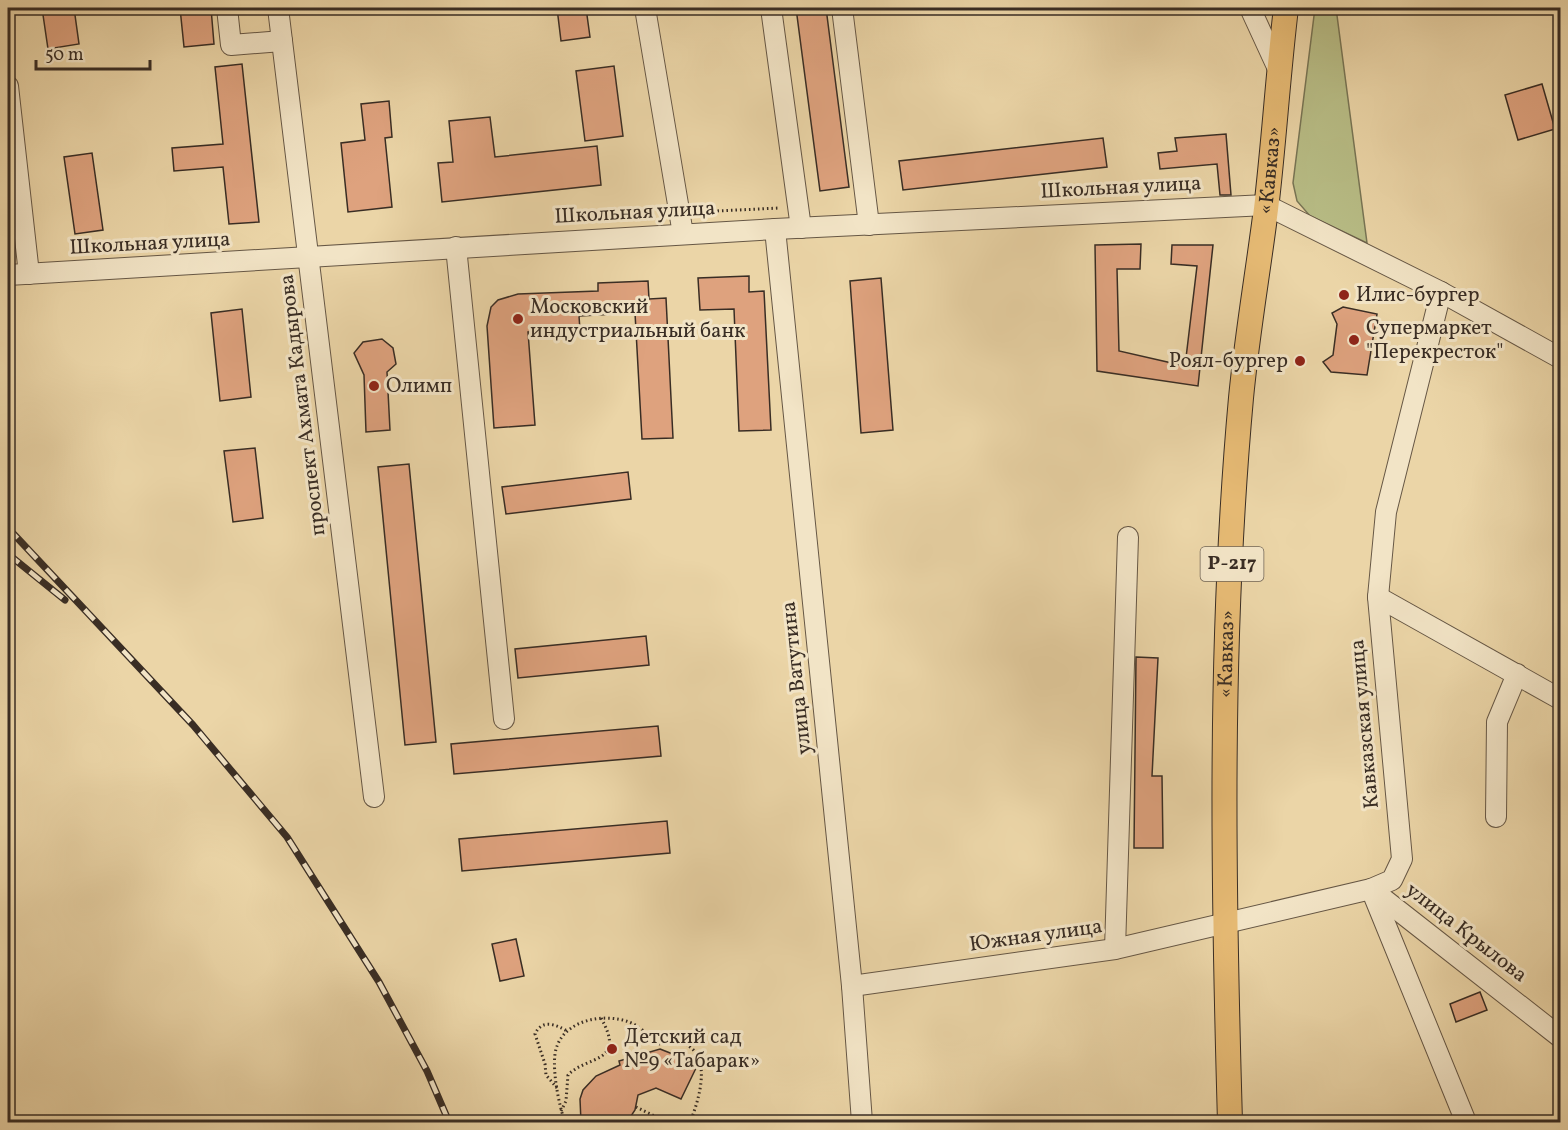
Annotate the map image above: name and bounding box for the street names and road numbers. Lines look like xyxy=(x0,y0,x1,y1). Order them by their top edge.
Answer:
street label: «Кавказ» xyxy=(1251,125,1289,216)
street label: Школьная улица xyxy=(1040,169,1202,207)
street label: Школьная улица xyxy=(554,194,716,232)
street label: Школьная улица xyxy=(69,225,231,263)
street label: проспект Ахмата Кадырова xyxy=(273,272,333,538)
road number: Р-217 xyxy=(1200,547,1264,581)
street label: улица Ватутина xyxy=(775,600,819,756)
street label: «Кавказ» xyxy=(1211,610,1242,698)
street label: Кавказская улица xyxy=(1343,638,1387,810)
street label: улица Крылова xyxy=(1399,876,1533,990)
street label: Южная улица xyxy=(968,912,1104,960)

